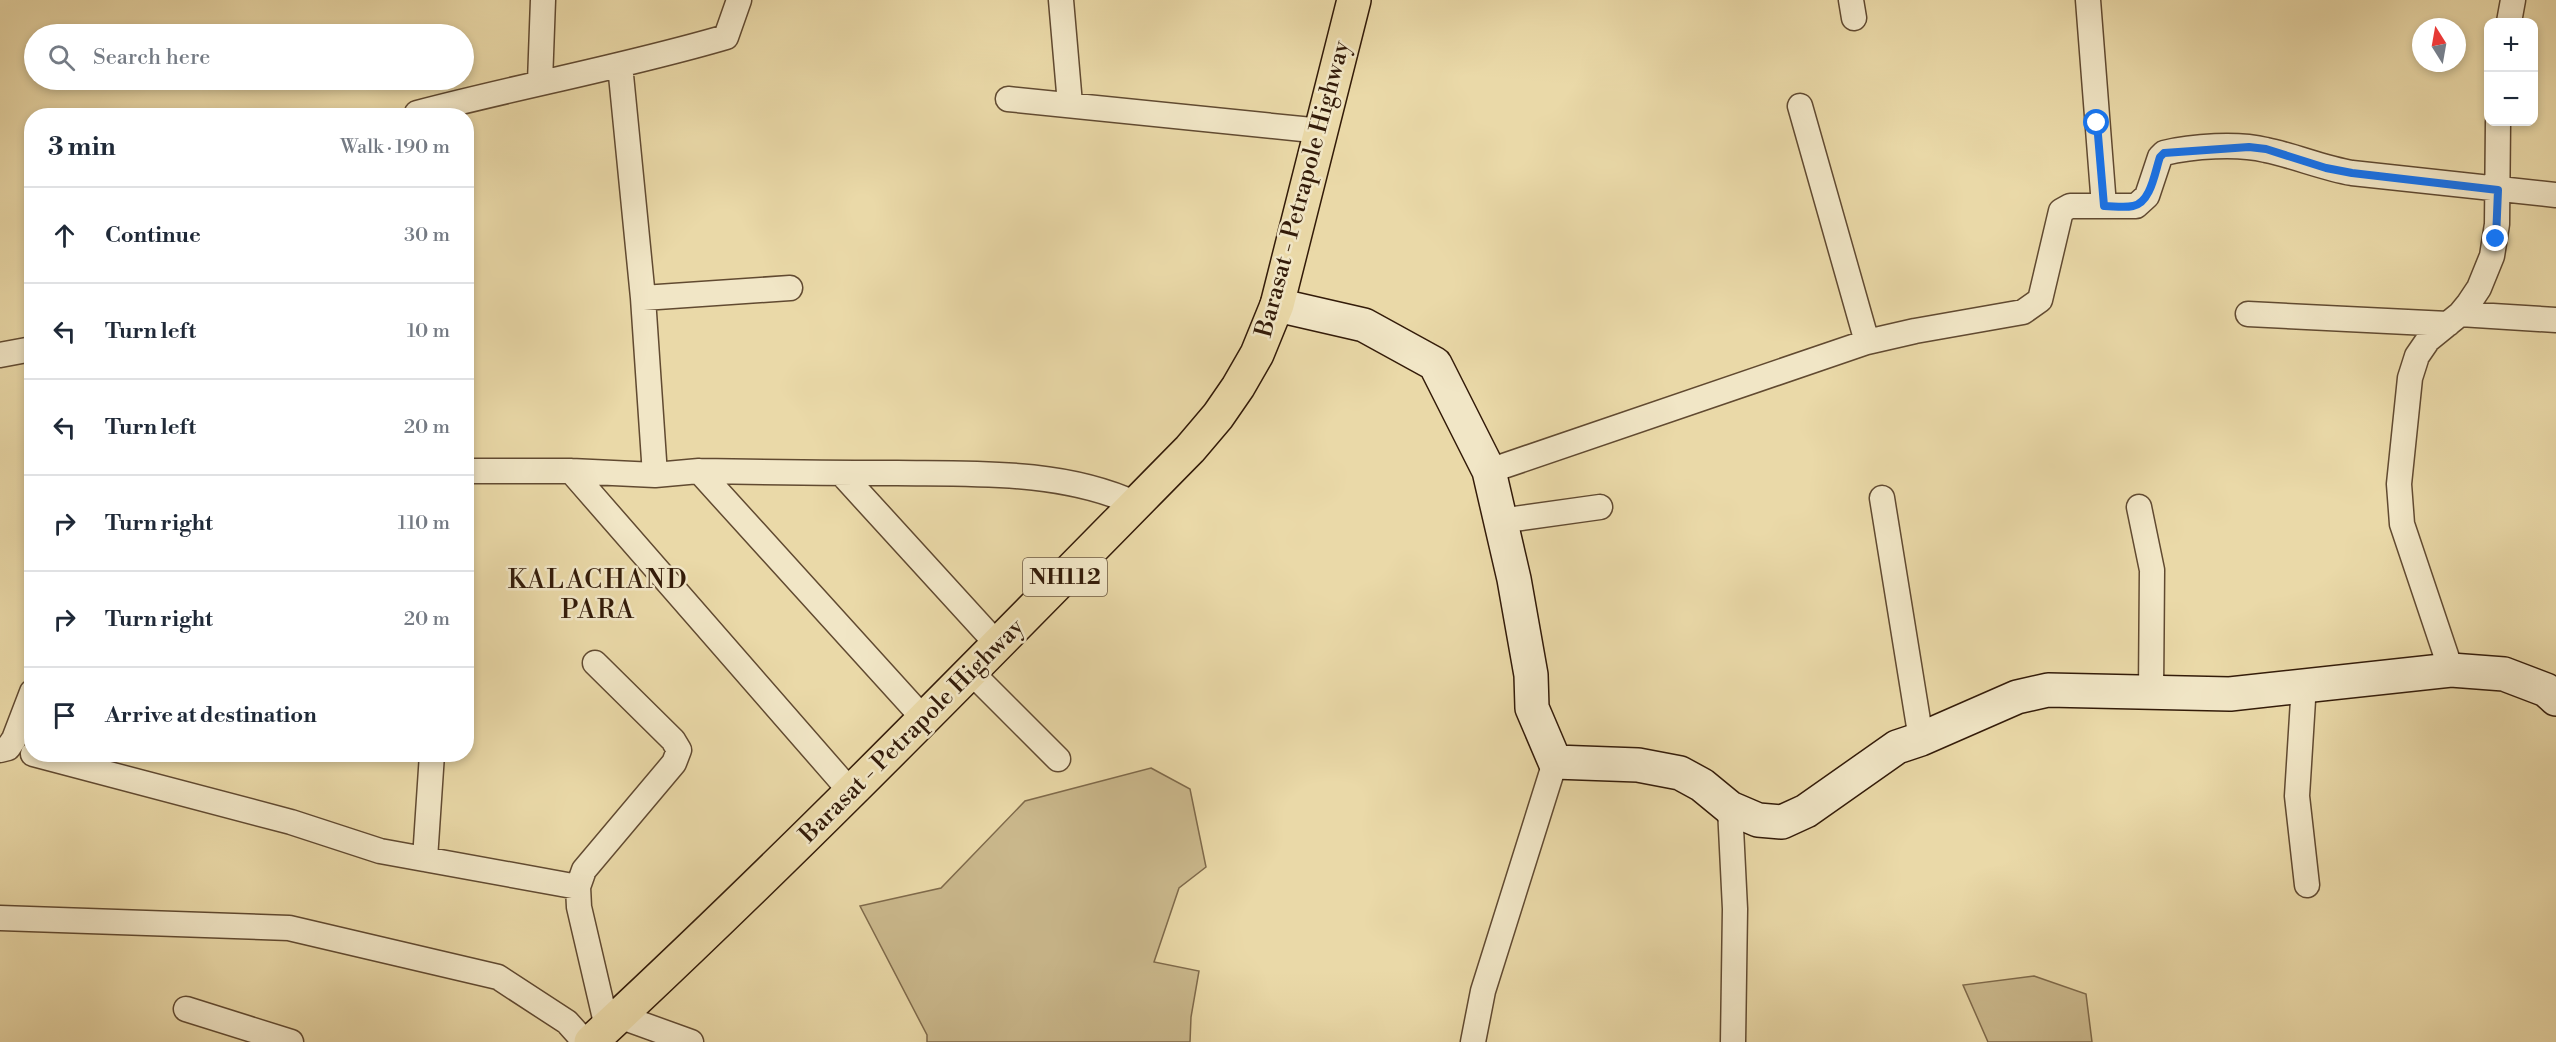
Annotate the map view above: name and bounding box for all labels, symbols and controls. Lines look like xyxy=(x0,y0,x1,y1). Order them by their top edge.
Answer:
north arrow xyxy=(2412,18,2466,72)
map controls xyxy=(2484,18,2538,126)
button: + xyxy=(2484,18,2538,72)
search box xyxy=(24,24,474,90)
street label: Barasat - Petrapole Highway xyxy=(1249,37,1357,341)
icon: search xyxy=(45,41,78,74)
text: Search here xyxy=(93,44,210,71)
button: − xyxy=(2484,72,2538,126)
route start xyxy=(2083,109,2109,135)
text: 3 min xyxy=(48,131,116,163)
text: Walk · 190 m xyxy=(340,135,450,160)
icon: ahead xyxy=(48,219,81,252)
text: Continue xyxy=(105,222,201,249)
text: 30 m xyxy=(404,223,450,248)
route end xyxy=(2482,225,2508,251)
icon: left xyxy=(48,315,81,348)
text: Turn left xyxy=(105,318,196,345)
text: 10 m xyxy=(407,319,450,344)
icon: left xyxy=(48,411,81,444)
text: Turn left xyxy=(105,414,196,441)
text: 20 m xyxy=(404,415,450,440)
icon: right xyxy=(48,507,81,540)
text: Turn right xyxy=(105,510,213,537)
text: 110 m xyxy=(398,511,450,536)
road number: NH112 xyxy=(1023,558,1107,596)
district label: KALACHAND PARA xyxy=(508,564,688,626)
icon: right xyxy=(48,603,81,636)
text: Turn right xyxy=(105,606,213,633)
text: 20 m xyxy=(404,607,450,632)
street label: Barasat - Petrapole Highway xyxy=(793,612,1031,850)
icon: arrive xyxy=(48,699,81,732)
text: Arrive at destination xyxy=(105,702,317,729)

